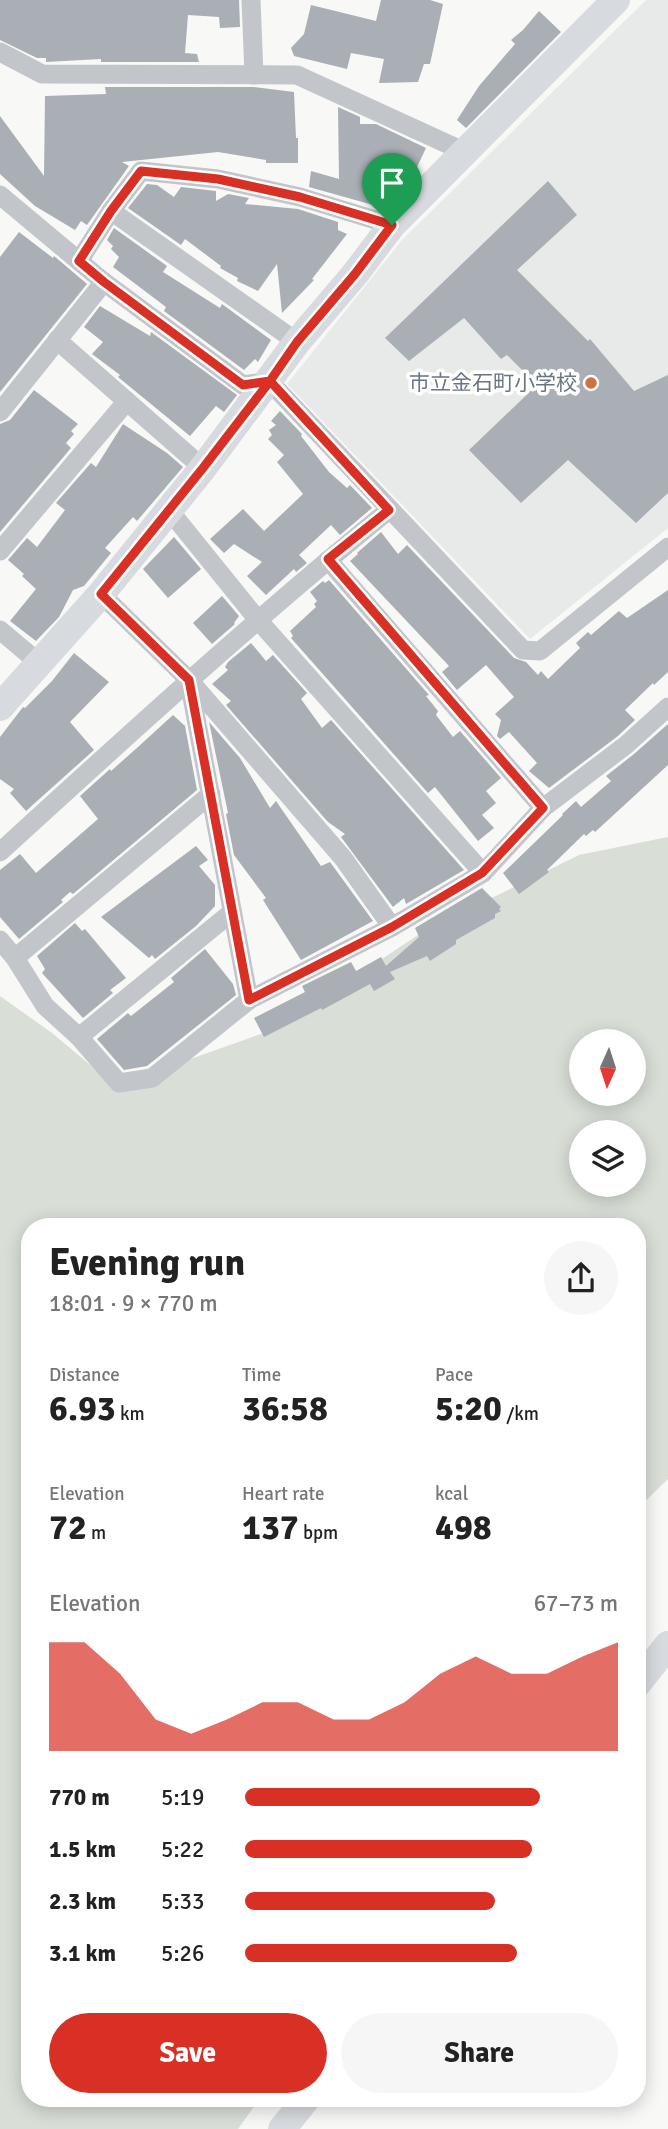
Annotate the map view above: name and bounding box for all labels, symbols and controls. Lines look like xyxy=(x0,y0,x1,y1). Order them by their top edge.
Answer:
pin xyxy=(362,153,422,225)
icon: arrive xyxy=(373,164,411,202)
place label: 市立金石町小学校 xyxy=(409,370,577,396)
marker: 市立金石町小学校 xyxy=(583,375,599,391)
north arrow xyxy=(569,1029,646,1106)
map controls xyxy=(569,1029,646,1197)
button: layers xyxy=(569,1120,646,1197)
text: Evening run xyxy=(49,1239,245,1286)
button: share xyxy=(544,1241,618,1315)
text: 18:01 · 9 × 770 m xyxy=(49,1289,218,1318)
text: Distance xyxy=(49,1363,120,1387)
text: Time xyxy=(242,1363,281,1387)
text: Pace xyxy=(435,1363,473,1387)
text: 6.93 xyxy=(49,1387,116,1430)
text: 36:58 xyxy=(242,1387,328,1430)
text: 5:20 xyxy=(435,1387,502,1430)
text: km xyxy=(116,1402,145,1426)
text: /km xyxy=(502,1402,539,1426)
text: Elevation xyxy=(49,1482,125,1506)
text: Heart rate xyxy=(242,1482,324,1506)
text: kcal xyxy=(435,1482,468,1506)
text: 72 xyxy=(49,1506,87,1549)
text: 137 xyxy=(242,1506,299,1549)
text: 498 xyxy=(435,1506,492,1549)
text: m xyxy=(87,1521,106,1545)
text: bpm xyxy=(299,1521,338,1545)
text: Elevation xyxy=(49,1589,141,1618)
text: 67–73 m xyxy=(534,1589,618,1618)
text: 770 m xyxy=(49,1783,110,1812)
text: 5:19 xyxy=(161,1783,204,1812)
text: 1.5 km xyxy=(49,1835,116,1864)
text: 5:22 xyxy=(161,1835,204,1864)
text: 2.3 km xyxy=(49,1887,116,1916)
text: 5:33 xyxy=(161,1887,204,1916)
text: 3.1 km xyxy=(49,1939,116,1968)
text: 5:26 xyxy=(161,1939,204,1968)
button: Save xyxy=(49,2013,327,2093)
button: Share xyxy=(341,2013,618,2093)

